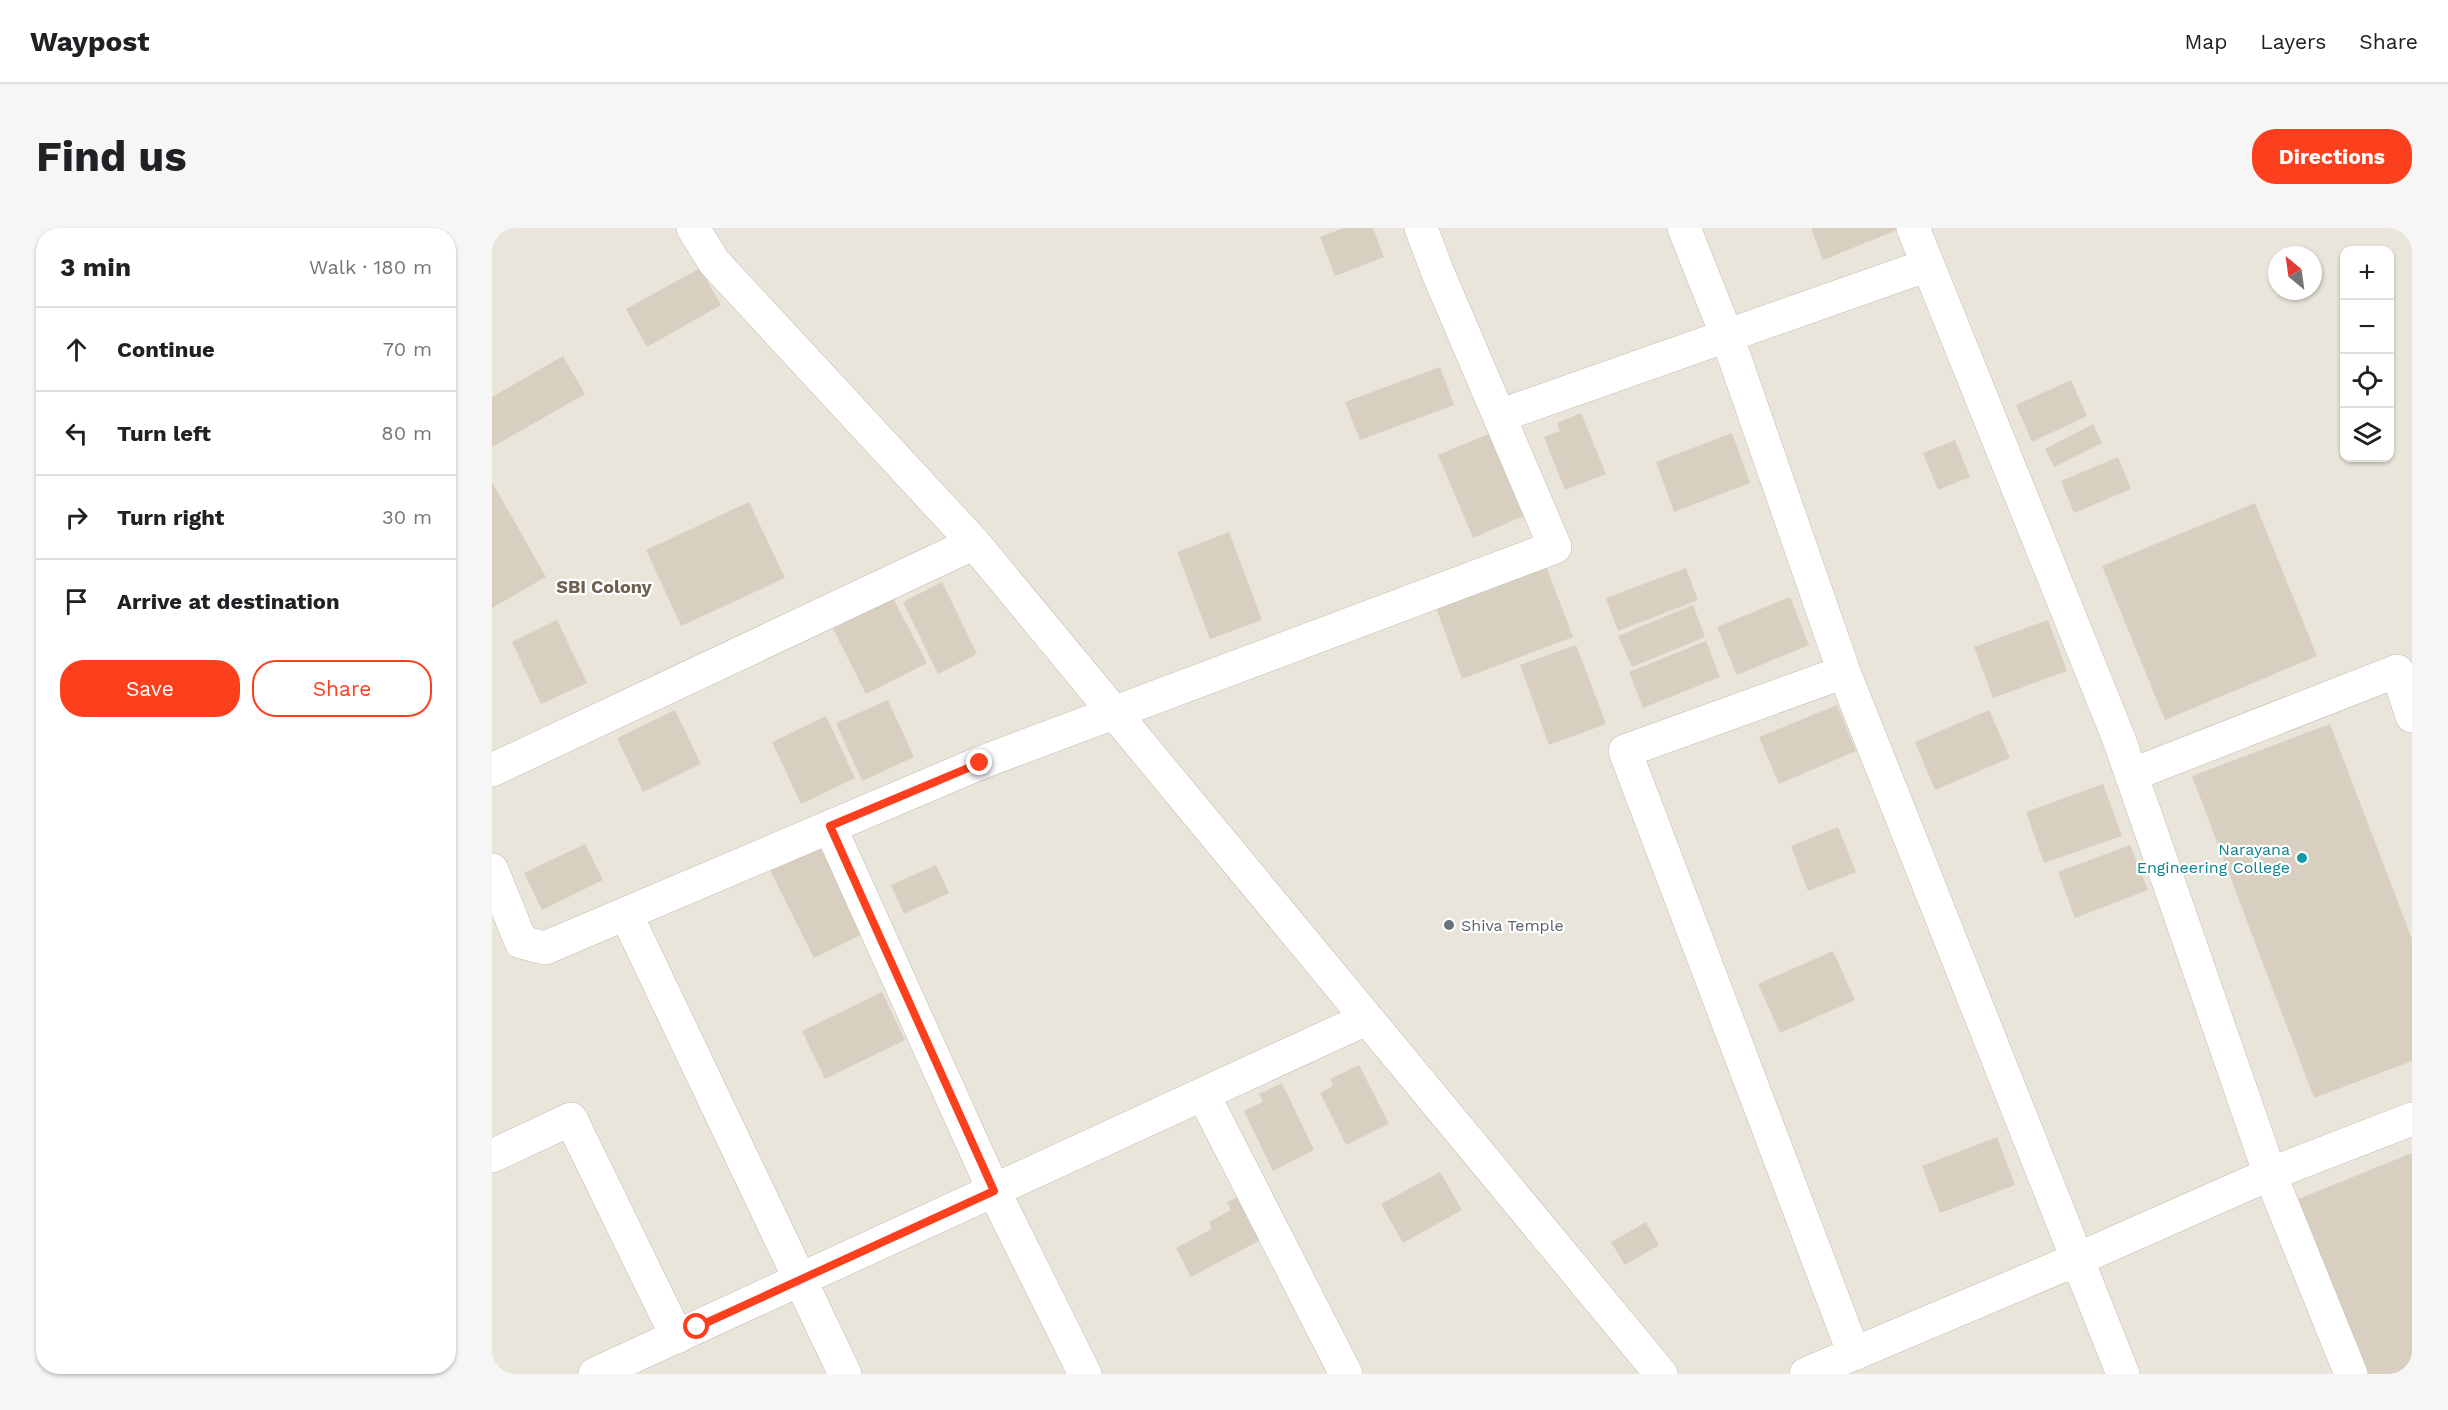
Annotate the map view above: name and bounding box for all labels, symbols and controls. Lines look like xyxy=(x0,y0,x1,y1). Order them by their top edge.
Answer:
text: Waypost xyxy=(30,25,149,58)
text: Map xyxy=(2184,29,2227,54)
text: Layers xyxy=(2260,29,2326,54)
text: Share xyxy=(2359,29,2418,54)
button: Directions xyxy=(2252,129,2412,184)
text: Find us xyxy=(36,132,187,181)
north arrow xyxy=(2268,246,2322,300)
map controls xyxy=(2340,246,2394,462)
button: + xyxy=(2340,246,2394,300)
text: 3 min xyxy=(60,252,131,282)
text: Walk · 180 m xyxy=(309,255,432,279)
button: − xyxy=(2340,300,2394,354)
icon: ahead xyxy=(60,333,93,366)
text: Continue xyxy=(117,337,215,362)
text: 70 m xyxy=(383,337,432,361)
button: locate xyxy=(2340,354,2394,408)
button: layers xyxy=(2340,408,2394,462)
icon: left xyxy=(60,417,93,450)
text: Turn left xyxy=(117,421,211,446)
text: 80 m xyxy=(381,421,432,445)
icon: right xyxy=(60,501,93,534)
text: Turn right xyxy=(117,505,224,530)
text: 30 m xyxy=(382,505,432,529)
district label: SBI Colony xyxy=(556,576,653,597)
icon: arrive xyxy=(60,585,93,618)
text: Arrive at destination xyxy=(117,589,340,614)
button: Save xyxy=(60,660,240,717)
button: Share xyxy=(252,660,432,717)
route end xyxy=(966,749,992,775)
place label: Narayana Engineering College xyxy=(2137,840,2290,877)
marker: Narayana Engineering College xyxy=(2295,851,2309,865)
place label: Shiva Temple xyxy=(1461,916,1564,935)
marker: Shiva Temple xyxy=(1442,918,1456,932)
route start xyxy=(683,1313,709,1339)

